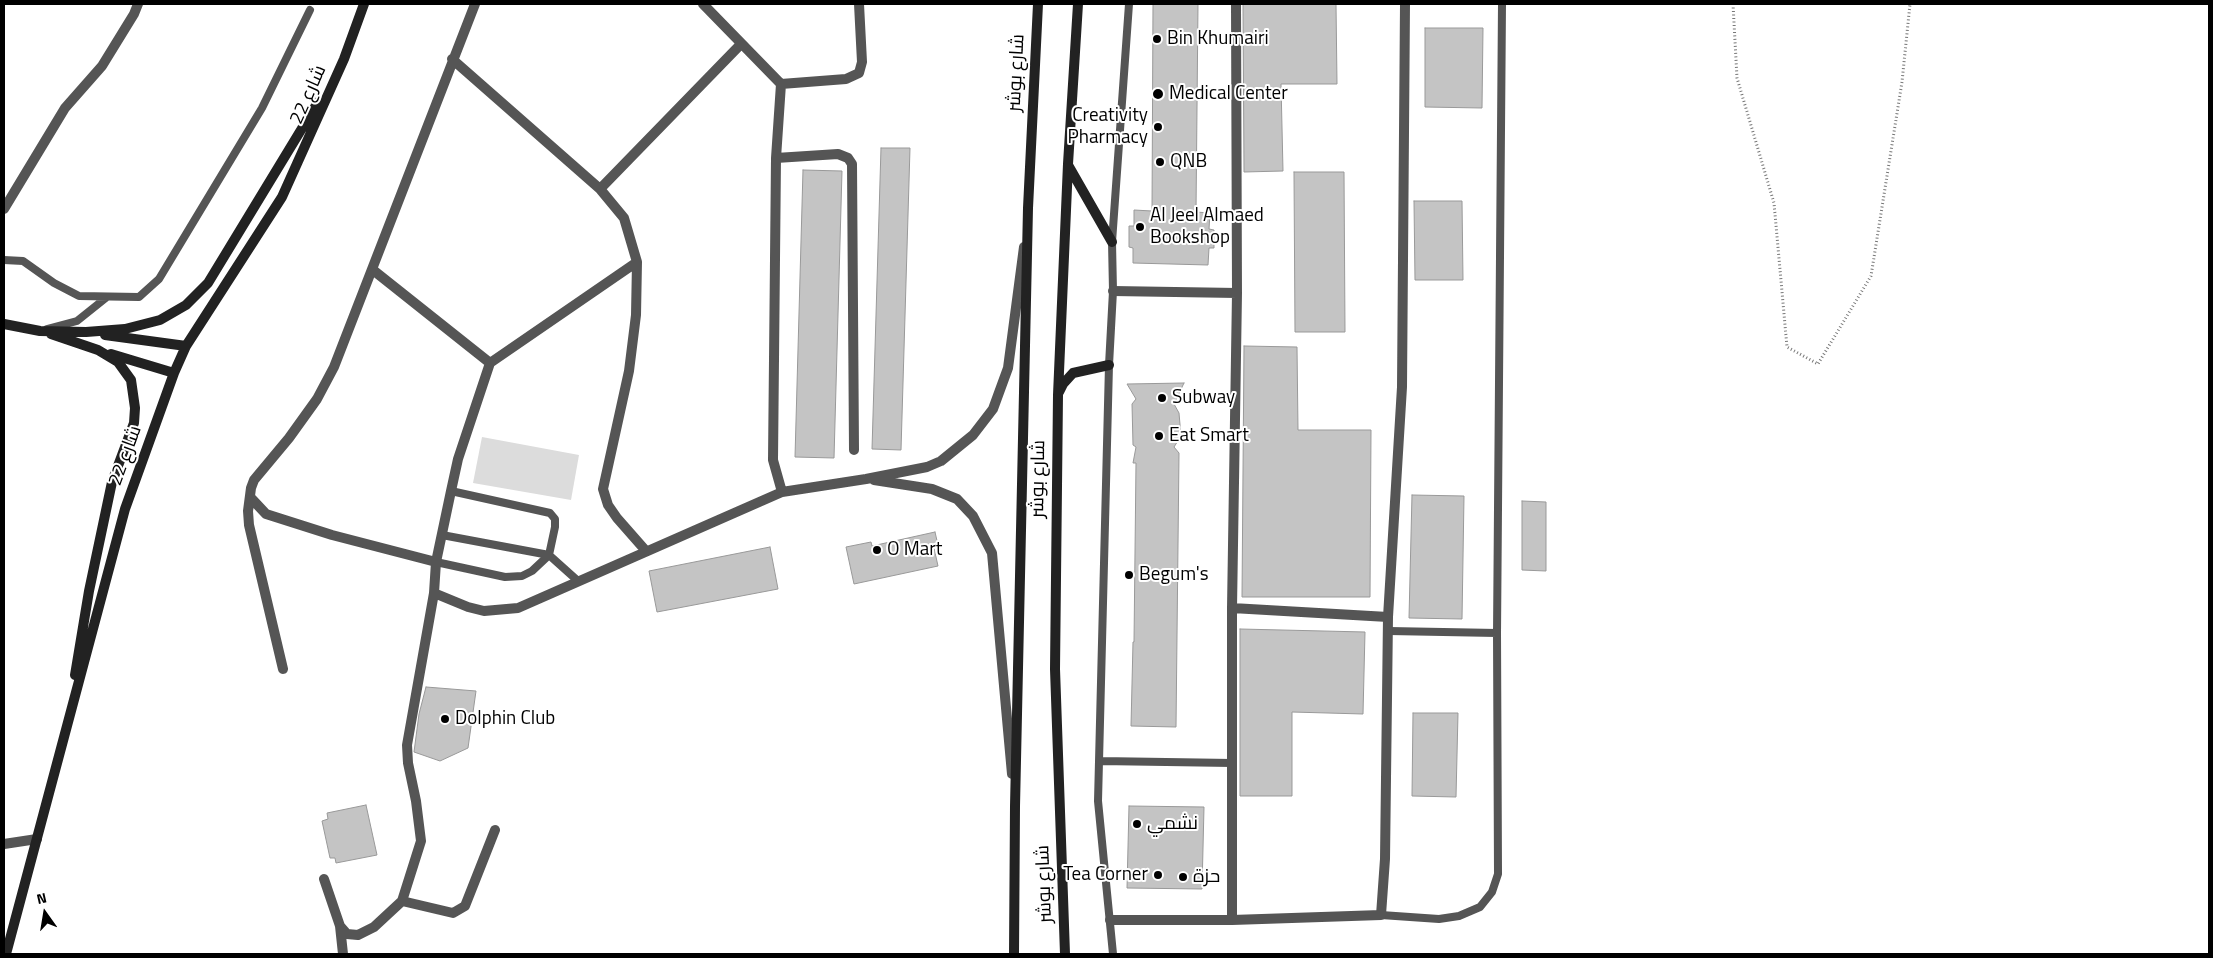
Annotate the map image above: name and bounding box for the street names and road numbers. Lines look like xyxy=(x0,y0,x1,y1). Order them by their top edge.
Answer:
street label: شارع بوشر xyxy=(1004,33,1030,113)
street label: شارع 22 xyxy=(286,62,332,128)
street label: شارع 22 xyxy=(105,423,147,489)
street label: شارع بوشر xyxy=(1027,440,1051,518)
street label: شارع بوشر xyxy=(1032,845,1058,923)

